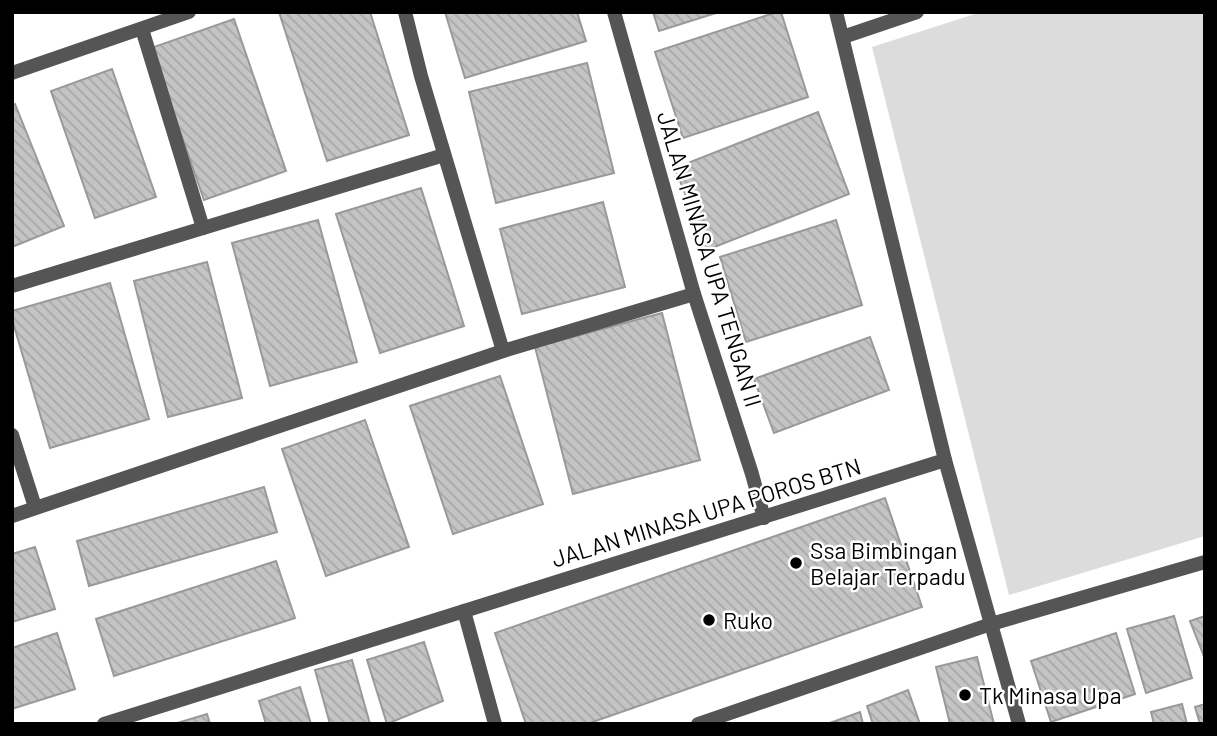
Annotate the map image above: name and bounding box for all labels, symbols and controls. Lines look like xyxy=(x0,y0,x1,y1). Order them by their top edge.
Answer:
street label: JALAN MINASA UPA TENGAN II xyxy=(652,108,768,410)
street label: JALAN MINASA UPA POROS BTN xyxy=(548,452,864,572)
place label: Ssa Bimbingan Belajar Terpadu xyxy=(810,536,966,590)
marker: Ssa Bimbingan Belajar Terpadu xyxy=(788,555,804,571)
place label: Ruko xyxy=(723,606,773,634)
marker: Ruko xyxy=(701,612,717,628)
place label: Tk Minasa Upa xyxy=(979,681,1121,709)
marker: Tk Minasa Upa xyxy=(957,687,973,703)

